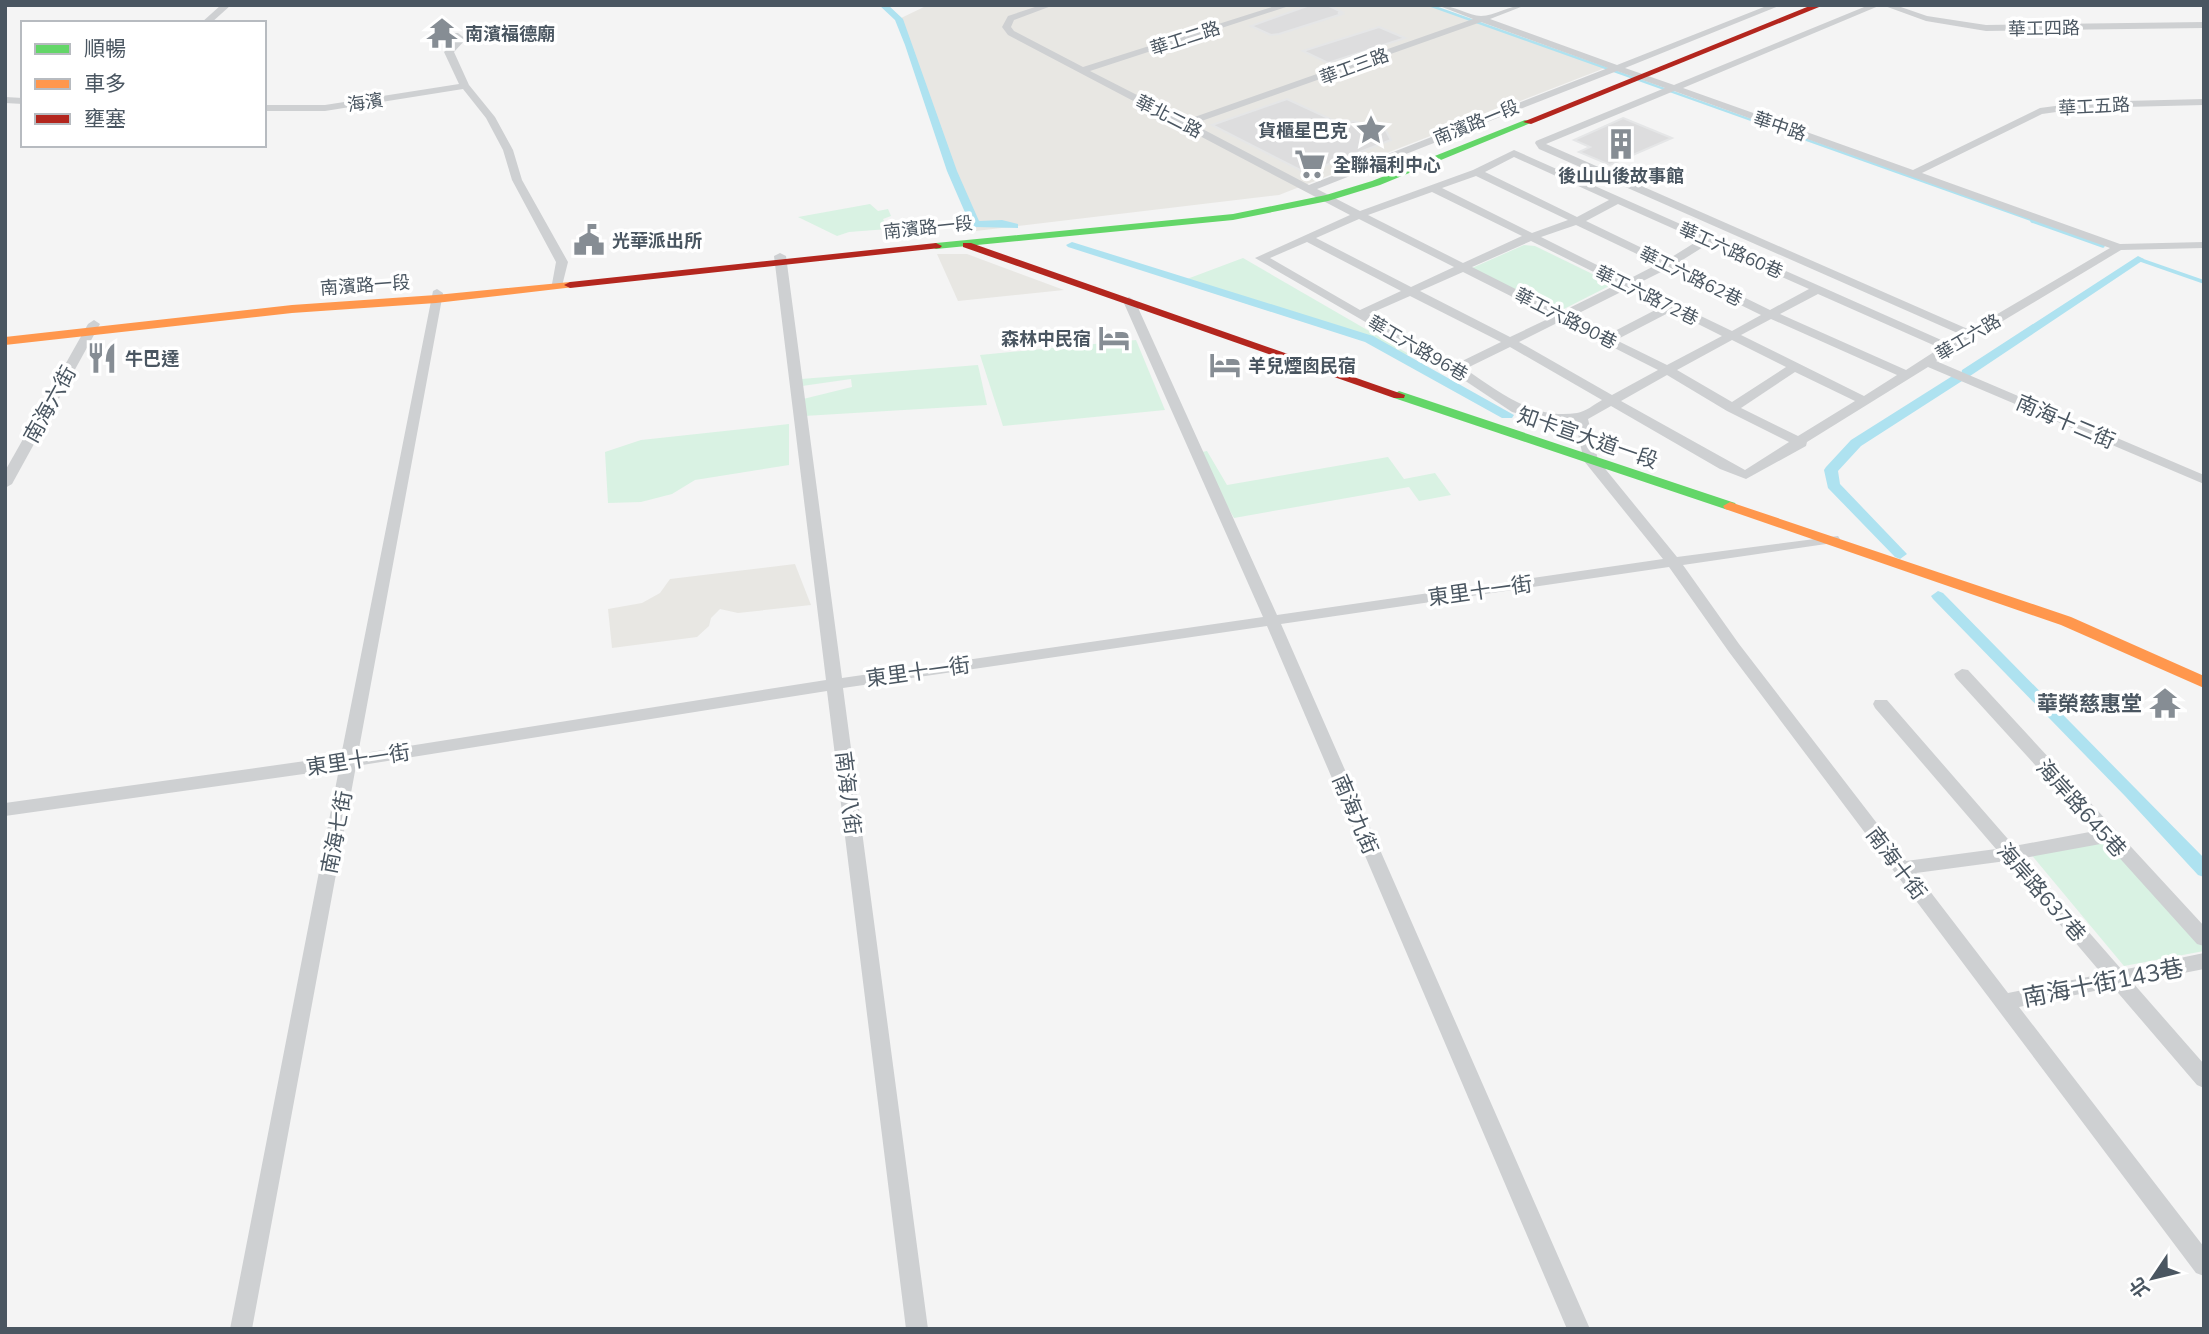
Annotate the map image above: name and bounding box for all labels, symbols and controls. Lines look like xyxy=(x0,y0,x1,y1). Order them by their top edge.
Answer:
temple icon: 南濱福德廟 xyxy=(425,16,459,50)
street label: 華工二路 xyxy=(1147,16,1223,60)
street label: 華工四路 xyxy=(2008,16,2080,40)
legend xyxy=(21,21,266,147)
place label: 南濱福德廟 xyxy=(465,22,555,45)
text: 順暢 xyxy=(84,35,126,61)
street label: 華工三路 xyxy=(1316,43,1392,89)
text: 車多 xyxy=(84,70,126,96)
street label: 海濱 xyxy=(345,88,385,116)
street label: 華北二路 xyxy=(1132,89,1206,143)
street label: 華工五路 xyxy=(2057,93,2131,119)
street label: 南濱路一段 xyxy=(1430,94,1522,150)
text: 壅塞 xyxy=(84,105,126,131)
street label: 華中路 xyxy=(1751,106,1809,146)
place icon: 貨櫃星巴克 xyxy=(1354,113,1388,147)
place label: 貨櫃星巴克 xyxy=(1258,119,1348,142)
building icon: 後山山後故事館 xyxy=(1604,127,1638,161)
supermarket icon: 全聯福利中心 xyxy=(1293,147,1327,181)
place label: 全聯福利中心 xyxy=(1333,153,1441,176)
place label: 後山山後故事館 xyxy=(1558,164,1684,187)
street label: 南濱路一段 xyxy=(882,211,974,243)
street label: 華工六路60巷 xyxy=(1675,217,1787,283)
public building icon: 光華派出所 xyxy=(572,223,606,257)
place label: 光華派出所 xyxy=(612,229,702,252)
street label: 華工六路62巷 xyxy=(1636,241,1746,311)
street label: 華工六路72巷 xyxy=(1592,260,1702,330)
street label: 南濱路一段 xyxy=(319,270,411,300)
street label: 華工六路90巷 xyxy=(1511,282,1621,354)
street label: 華工六路 xyxy=(1931,309,2005,365)
street label: 華工六路96巷 xyxy=(1364,310,1472,386)
hotel icon: 森林中民宿 xyxy=(1097,321,1131,355)
place label: 森林中民宿 xyxy=(1001,327,1091,350)
restaurant icon: 牛巴達 xyxy=(85,341,119,375)
place label: 牛巴達 xyxy=(125,347,180,370)
hotel icon: 羊兒煙囪民宿 xyxy=(1208,348,1242,382)
place label: 羊兒煙囪民宿 xyxy=(1248,354,1356,377)
street label: 南海六街 xyxy=(17,361,81,447)
street label: 南海十二街 xyxy=(2013,389,2119,453)
street label: 知卡宣大道一段 xyxy=(1514,401,1662,473)
street label: 東里十一街 xyxy=(1426,570,1534,610)
street label: 東里十一街 xyxy=(864,651,972,691)
temple icon: 華榮慈惠堂 xyxy=(2148,686,2182,720)
place label: 華榮慈惠堂 xyxy=(2037,690,2142,716)
street label: 東里十一街 xyxy=(304,738,412,780)
street label: 南海八街 xyxy=(831,750,867,836)
street label: 海岸路645巷 xyxy=(2032,754,2132,862)
street label: 南海九街 xyxy=(1328,770,1384,858)
street label: 南海七街 xyxy=(315,788,357,876)
street label: 南海十街 xyxy=(1861,822,1933,904)
street label: 海岸路637巷 xyxy=(1992,838,2092,946)
street label: 南海十街143巷 xyxy=(2020,952,2186,1012)
north arrow xyxy=(2118,1243,2188,1313)
text: 北 xyxy=(2124,1273,2154,1302)

